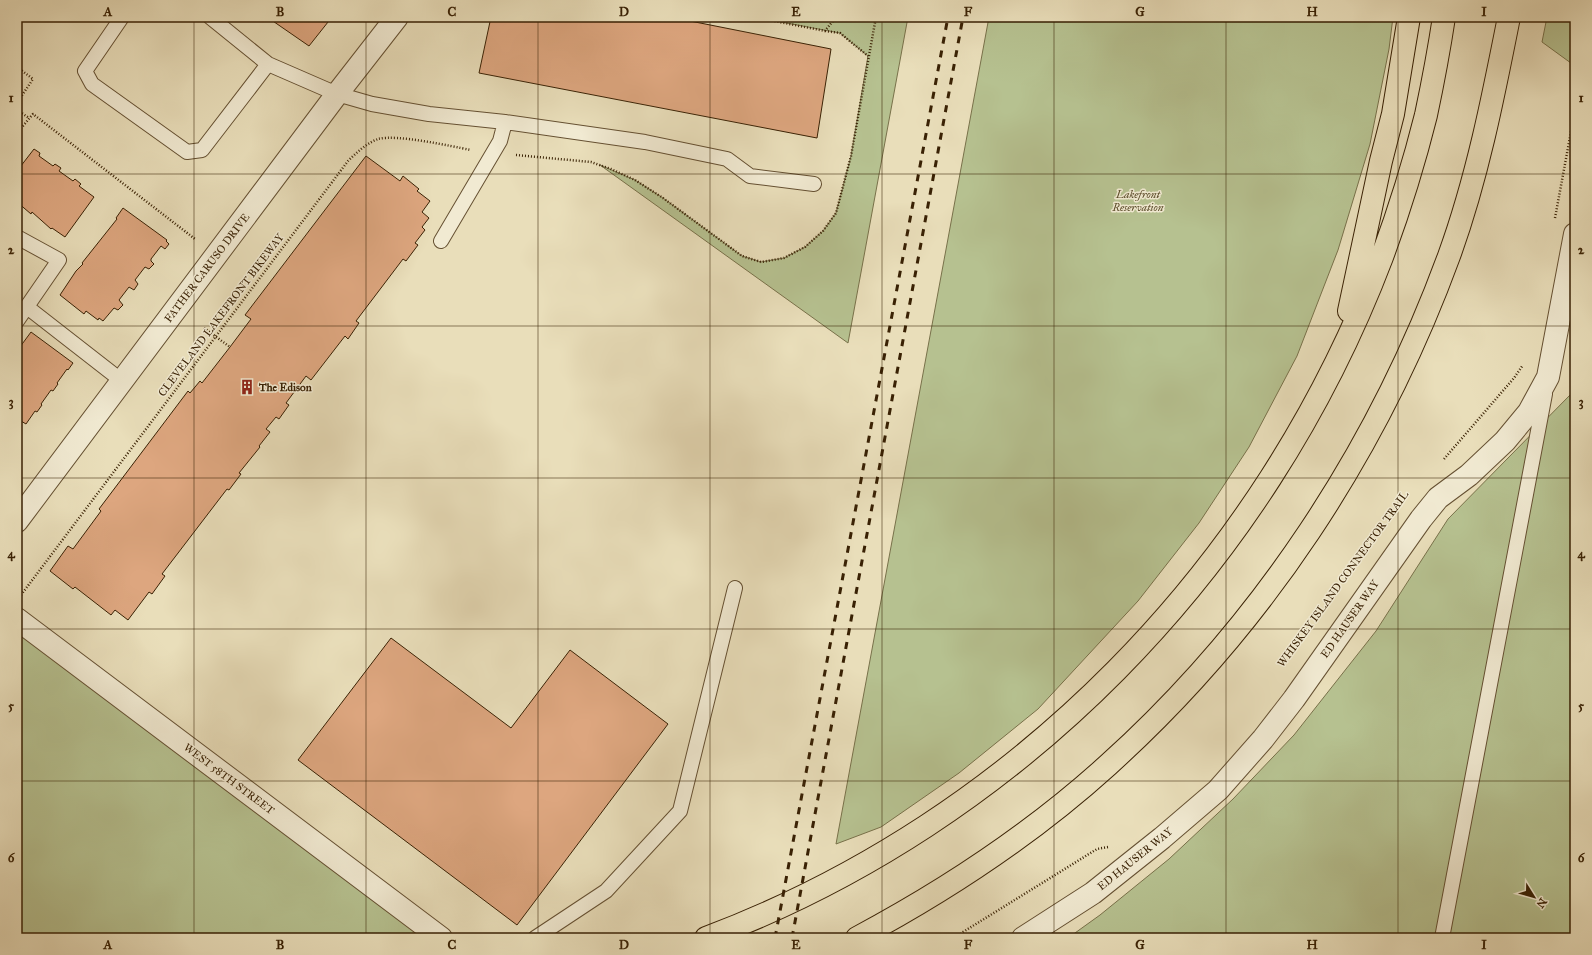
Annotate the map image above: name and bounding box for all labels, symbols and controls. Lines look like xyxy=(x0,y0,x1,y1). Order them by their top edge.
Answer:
text: A xyxy=(103,4,113,20)
text: B xyxy=(276,4,285,20)
text: C xyxy=(448,4,457,20)
text: D xyxy=(619,4,629,20)
text: E xyxy=(791,4,801,20)
text: F xyxy=(964,4,973,20)
text: G xyxy=(1135,4,1145,20)
text: H xyxy=(1306,4,1318,20)
text: I xyxy=(1481,4,1487,20)
text: 1 xyxy=(8,90,14,106)
text: 1 xyxy=(1578,90,1584,106)
park label: Lakefront Reservation xyxy=(1112,188,1164,214)
street label: FATHER CARUSO DRIVE xyxy=(162,211,252,325)
street label: CLEVELAND LAKEFRONT BIKEWAY xyxy=(155,230,287,399)
text: 2 xyxy=(8,242,15,258)
text: 2 xyxy=(1578,242,1585,258)
building icon: The Edison xyxy=(238,378,256,396)
place label: The Edison xyxy=(258,381,312,394)
text: 3 xyxy=(8,394,14,410)
text: 3 xyxy=(1578,394,1584,410)
street label: WHISKEY ISLAND CONNECTOR TRAIL xyxy=(1275,488,1411,670)
text: 4 xyxy=(7,546,15,562)
text: 4 xyxy=(1577,546,1585,562)
street label: ED HAUSER WAY xyxy=(1318,577,1382,661)
text: 5 xyxy=(8,698,15,714)
text: 5 xyxy=(1578,698,1585,714)
street label: WEST 58TH STREET xyxy=(181,741,277,818)
street label: ED HAUSER WAY xyxy=(1095,824,1176,893)
text: 6 xyxy=(8,850,16,866)
text: 6 xyxy=(1578,850,1586,866)
north arrow xyxy=(1514,877,1554,917)
text: N xyxy=(1533,895,1550,911)
text: A xyxy=(103,937,113,953)
text: B xyxy=(276,937,285,953)
text: C xyxy=(448,937,457,953)
text: D xyxy=(619,937,629,953)
text: E xyxy=(791,937,801,953)
text: F xyxy=(964,937,973,953)
text: G xyxy=(1135,937,1145,953)
text: H xyxy=(1306,937,1318,953)
text: I xyxy=(1481,937,1487,953)

